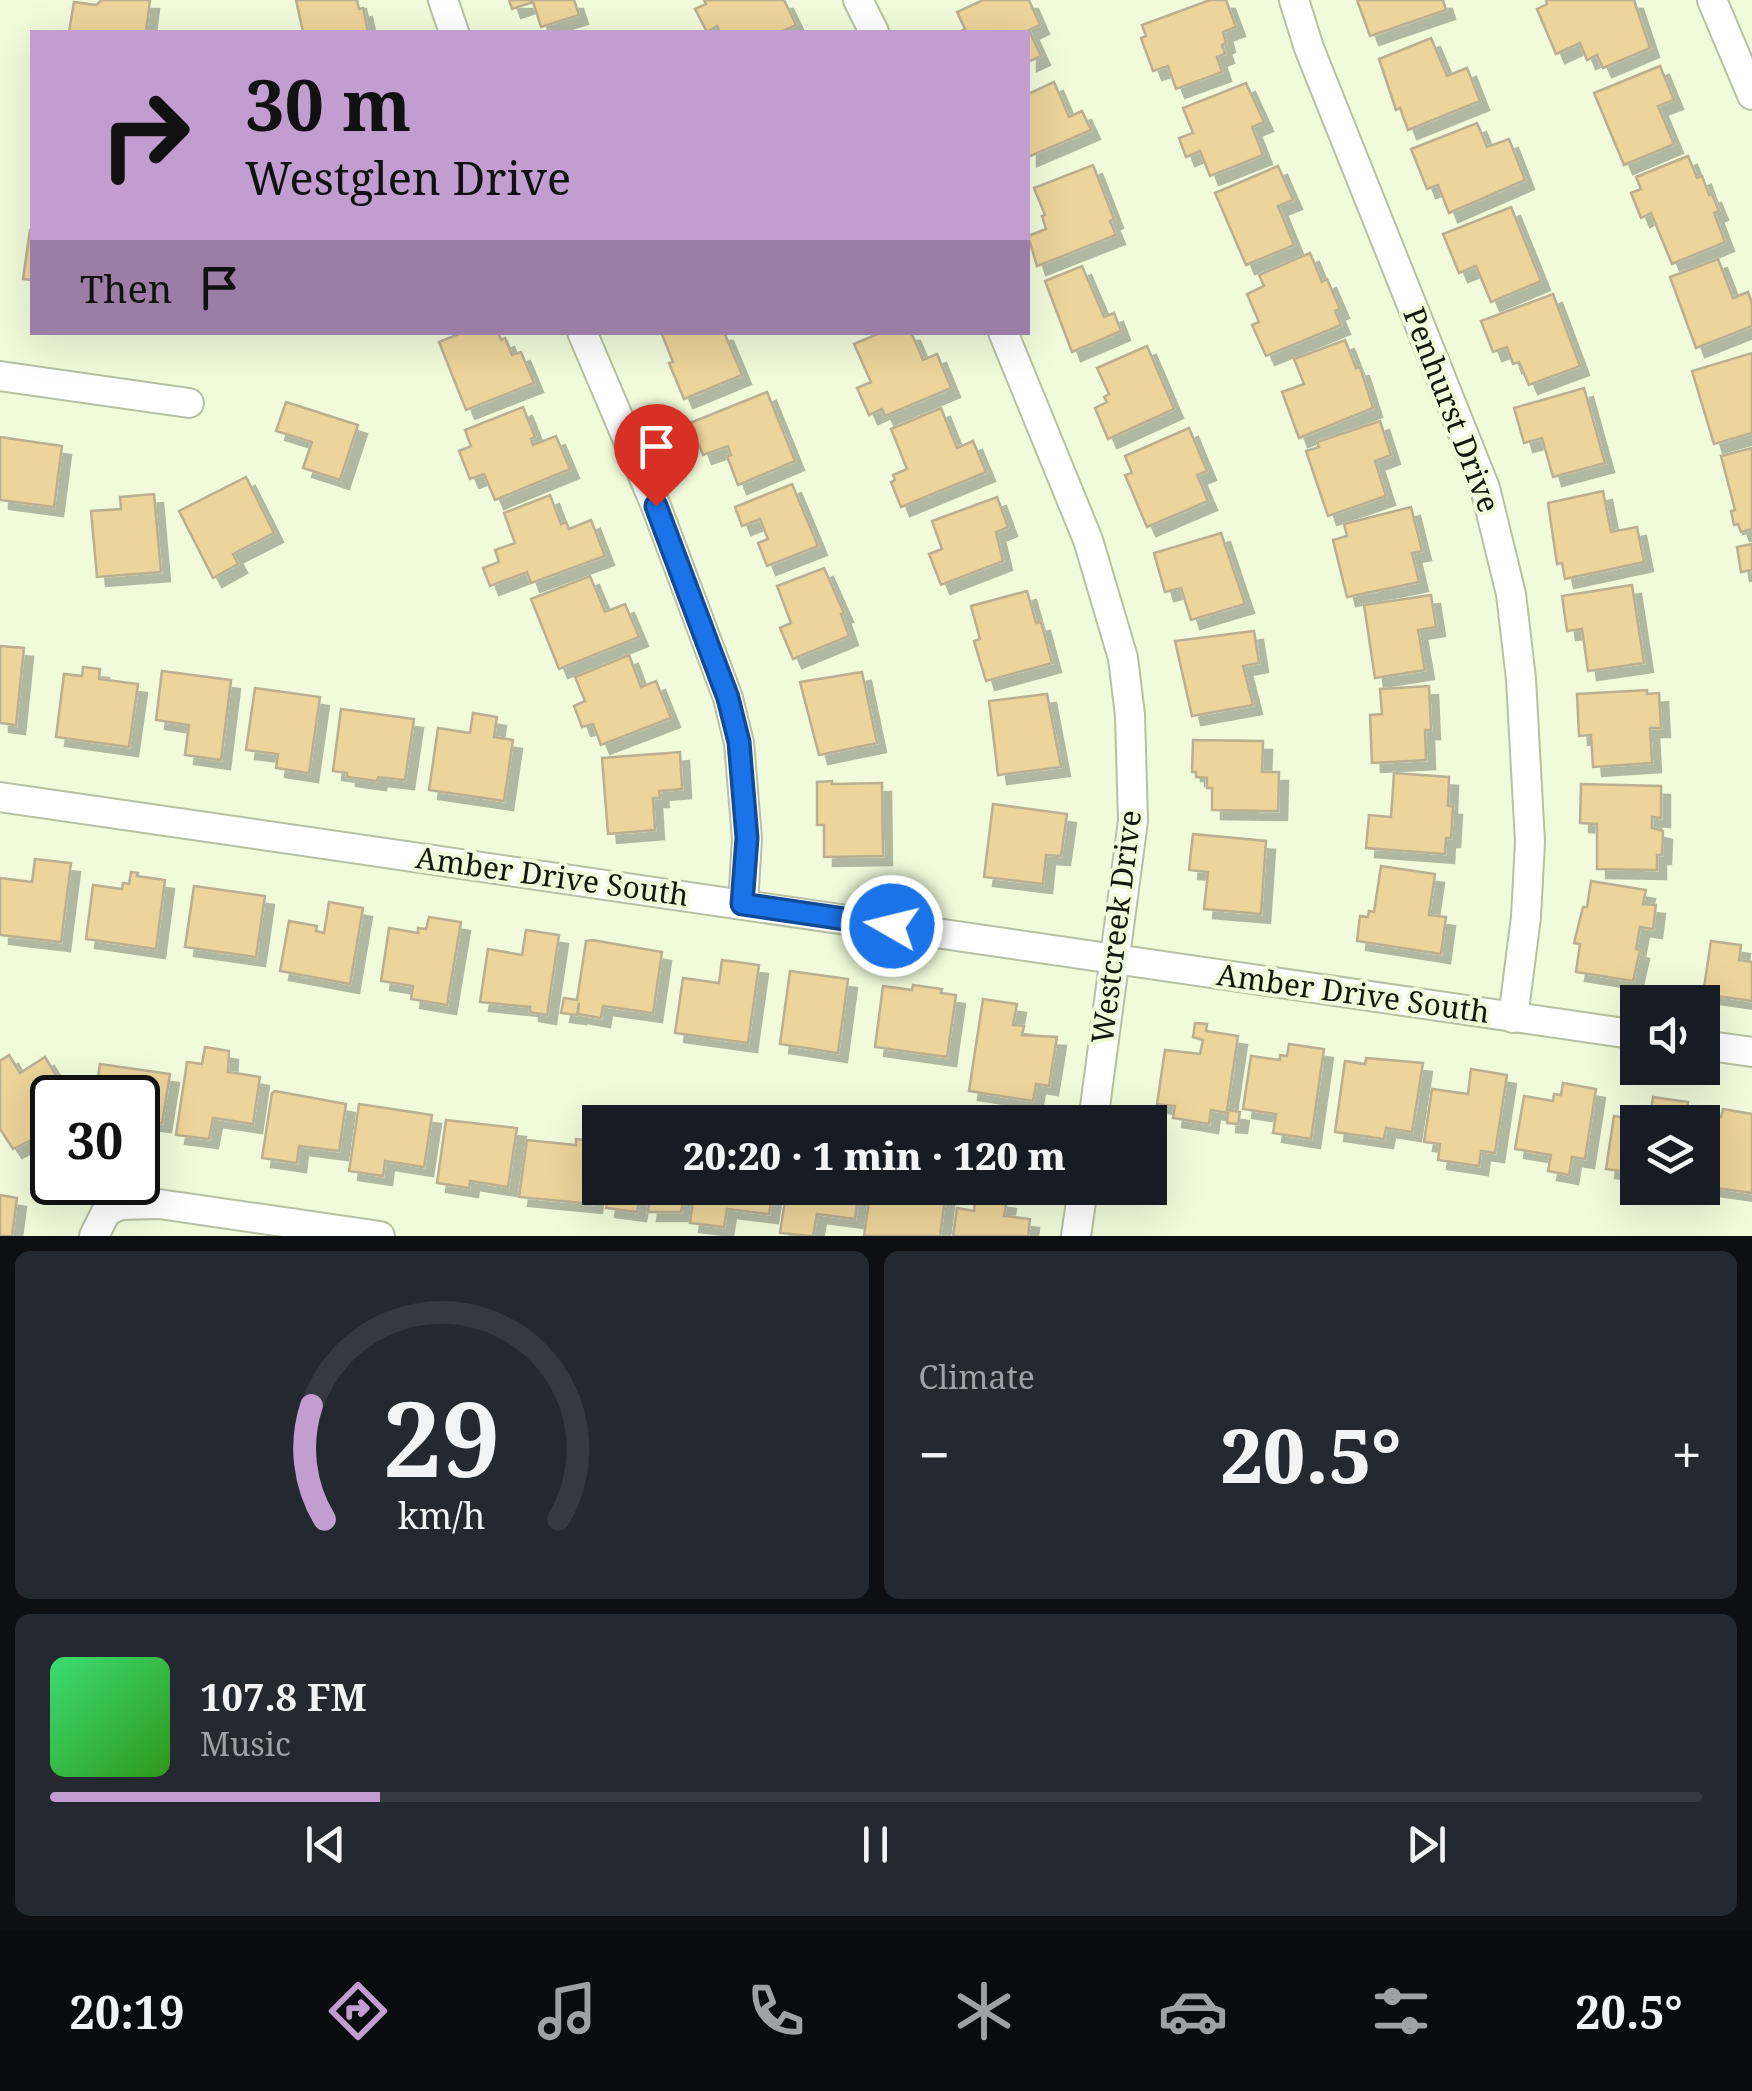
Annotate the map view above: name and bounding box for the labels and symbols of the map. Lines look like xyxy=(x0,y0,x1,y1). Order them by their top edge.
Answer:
street label: Penhurst Drive xyxy=(1394,301,1510,518)
pin xyxy=(614,404,699,507)
street label: Westcreek Drive xyxy=(1081,808,1150,1046)
street label: Amber Drive South xyxy=(413,836,691,915)
position arrow xyxy=(840,874,944,978)
street label: Amber Drive South xyxy=(1214,953,1492,1032)
speed limit sign: 30 xyxy=(30,1075,160,1205)

